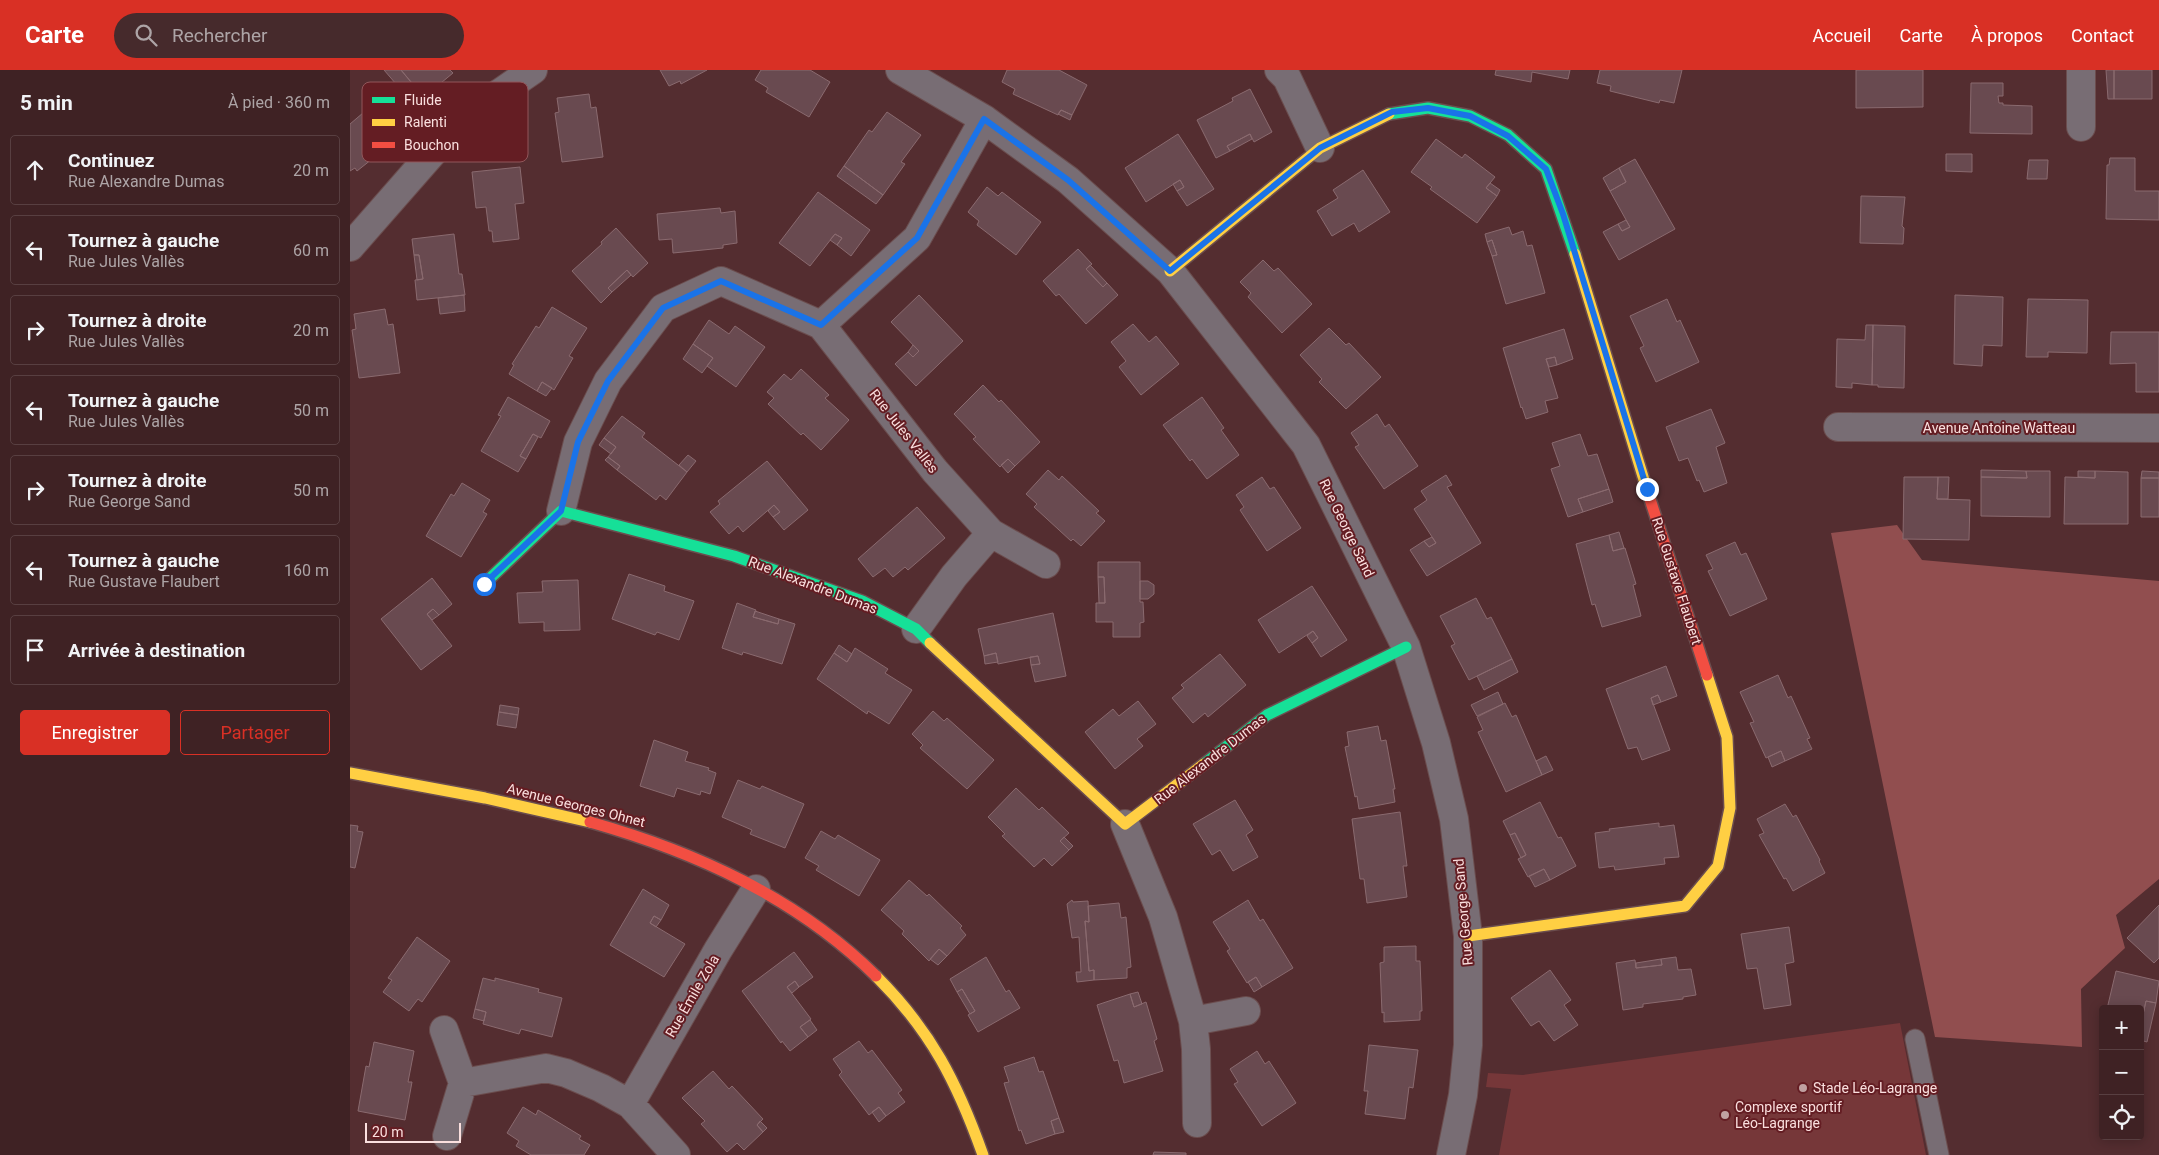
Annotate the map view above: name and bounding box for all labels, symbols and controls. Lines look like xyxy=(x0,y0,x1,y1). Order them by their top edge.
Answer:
search box xyxy=(114,13,464,58)
text: Carte xyxy=(25,21,84,49)
icon: search xyxy=(132,21,160,49)
text: Rechercher xyxy=(172,24,267,47)
text: Accueil xyxy=(1813,25,1871,46)
text: Carte xyxy=(1899,25,1943,46)
text: À propos xyxy=(1971,25,2043,46)
text: Contact xyxy=(2071,25,2134,46)
legend xyxy=(362,82,528,162)
text: 5 min xyxy=(20,91,73,115)
text: Fluide xyxy=(404,92,442,108)
text: À pied · 360 m xyxy=(228,93,330,112)
text: Ralenti xyxy=(404,114,447,130)
text: Bouchon xyxy=(404,137,459,153)
text: Continuez xyxy=(68,149,154,172)
icon: ahead xyxy=(21,156,49,184)
text: 20 m xyxy=(293,161,329,180)
text: Rue Alexandre Dumas xyxy=(68,172,224,191)
text: Tournez à gauche xyxy=(68,229,219,252)
icon: left xyxy=(21,236,49,264)
text: 60 m xyxy=(293,241,329,260)
text: Rue Jules Vallès xyxy=(68,252,184,271)
text: Tournez à droite xyxy=(68,309,207,332)
icon: right xyxy=(21,316,49,344)
text: 20 m xyxy=(293,321,329,340)
text: Rue Jules Vallès xyxy=(68,332,184,351)
street label: Rue Jules Vallès xyxy=(866,386,942,476)
text: Tournez à gauche xyxy=(68,389,219,412)
icon: left xyxy=(21,396,49,424)
text: 50 m xyxy=(293,401,329,420)
text: Rue Jules Vallès xyxy=(68,412,184,431)
street label: Avenue Antoine Watteau xyxy=(1923,420,2075,436)
text: Tournez à droite xyxy=(68,469,207,492)
icon: right xyxy=(21,476,49,504)
street label: Rue George Sand xyxy=(1316,476,1378,580)
route end xyxy=(1636,478,1659,501)
text: 50 m xyxy=(293,481,329,500)
text: Rue George Sand xyxy=(68,492,190,511)
street label: Rue Gustave Flaubert xyxy=(1649,515,1705,647)
text: Tournez à gauche xyxy=(68,549,219,572)
street label: Rue Alexandre Dumas xyxy=(746,553,880,617)
icon: left xyxy=(21,556,49,584)
text: 160 m xyxy=(284,561,329,580)
text: Rue Gustave Flaubert xyxy=(68,572,220,591)
route start xyxy=(473,573,496,596)
icon: arrive xyxy=(21,636,49,664)
text: Arrivée à destination xyxy=(68,639,245,662)
button: Enregistrer xyxy=(20,710,170,755)
button: Partager xyxy=(180,710,330,755)
street label: Rue Alexandre Dumas xyxy=(1151,711,1269,807)
street label: Avenue Georges Ohnet xyxy=(505,780,647,830)
street label: Rue George Sand xyxy=(1450,858,1476,966)
street label: Rue Émile Zola xyxy=(661,951,722,1040)
map controls xyxy=(2099,1005,2144,1140)
button: + xyxy=(2099,1005,2144,1050)
button: − xyxy=(2099,1050,2144,1095)
place label: Stade Léo-Lagrange xyxy=(1813,1080,1937,1096)
marker: Stade Léo-Lagrange xyxy=(1797,1082,1809,1094)
button: locate xyxy=(2099,1095,2144,1140)
place label: Complexe sportif Léo-Lagrange xyxy=(1735,1099,1842,1131)
marker: Complexe sportif Léo-Lagrange xyxy=(1719,1109,1731,1121)
scale bar xyxy=(365,1120,461,1143)
text: 20 m xyxy=(372,1124,404,1140)

